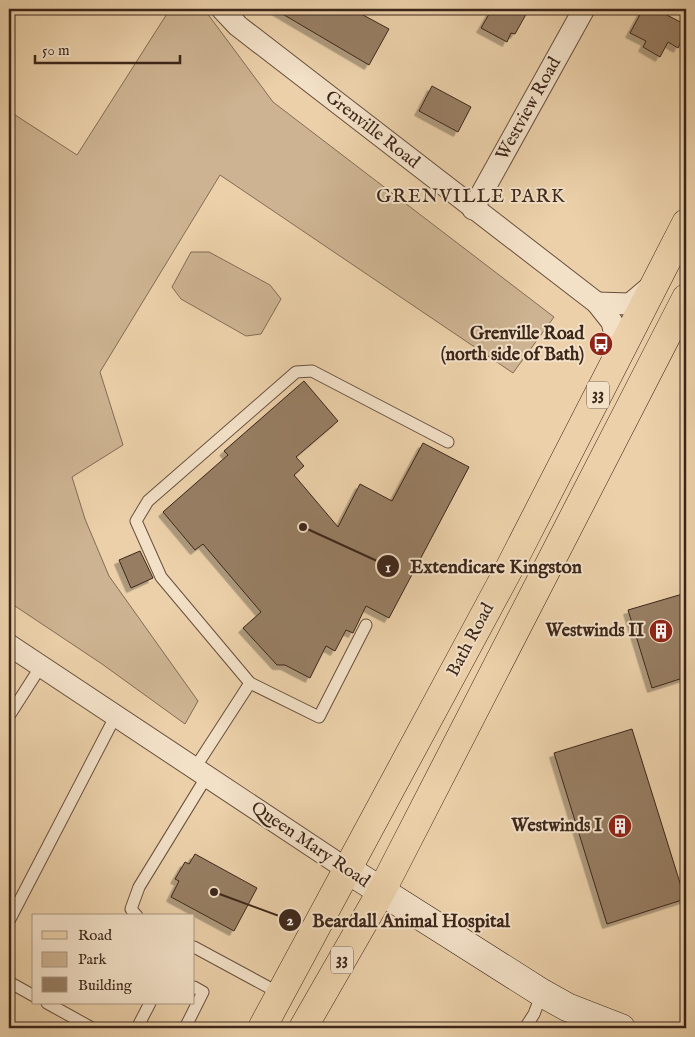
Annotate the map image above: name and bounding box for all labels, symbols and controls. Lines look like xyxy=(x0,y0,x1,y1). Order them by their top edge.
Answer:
scale bar xyxy=(35,32,180,64)
text: 50 m xyxy=(42,41,70,60)
street label: Westview Road xyxy=(491,53,567,165)
street label: Grenville Road xyxy=(320,86,424,174)
district label: GRENVILLE PARK xyxy=(376,185,566,209)
place label: Grenville Road (north side of Bath) xyxy=(441,323,584,367)
bus stop icon: Grenville Road (north side of Bath) xyxy=(588,331,614,357)
road number: 33 xyxy=(587,382,609,408)
callout: Extendicare Kingston xyxy=(375,549,592,583)
text: Extendicare Kingston xyxy=(410,556,582,580)
text: 1 xyxy=(385,558,391,577)
street label: Bath Road xyxy=(442,599,500,681)
building icon: Westwinds II xyxy=(648,618,674,644)
place label: Westwinds II xyxy=(544,620,644,643)
street label: Queen Mary Road xyxy=(246,797,374,894)
building icon: Westwinds I xyxy=(607,813,633,839)
place label: Westwinds I xyxy=(510,815,602,838)
callout: Beardall Animal Hospital xyxy=(277,903,520,937)
text: Beardall Animal Hospital xyxy=(312,910,511,934)
text: 2 xyxy=(286,911,294,930)
legend xyxy=(32,914,195,1004)
text: Road xyxy=(78,926,113,945)
road number: 33 xyxy=(331,946,353,974)
text: Park xyxy=(78,950,108,969)
text: Building xyxy=(78,976,133,995)

